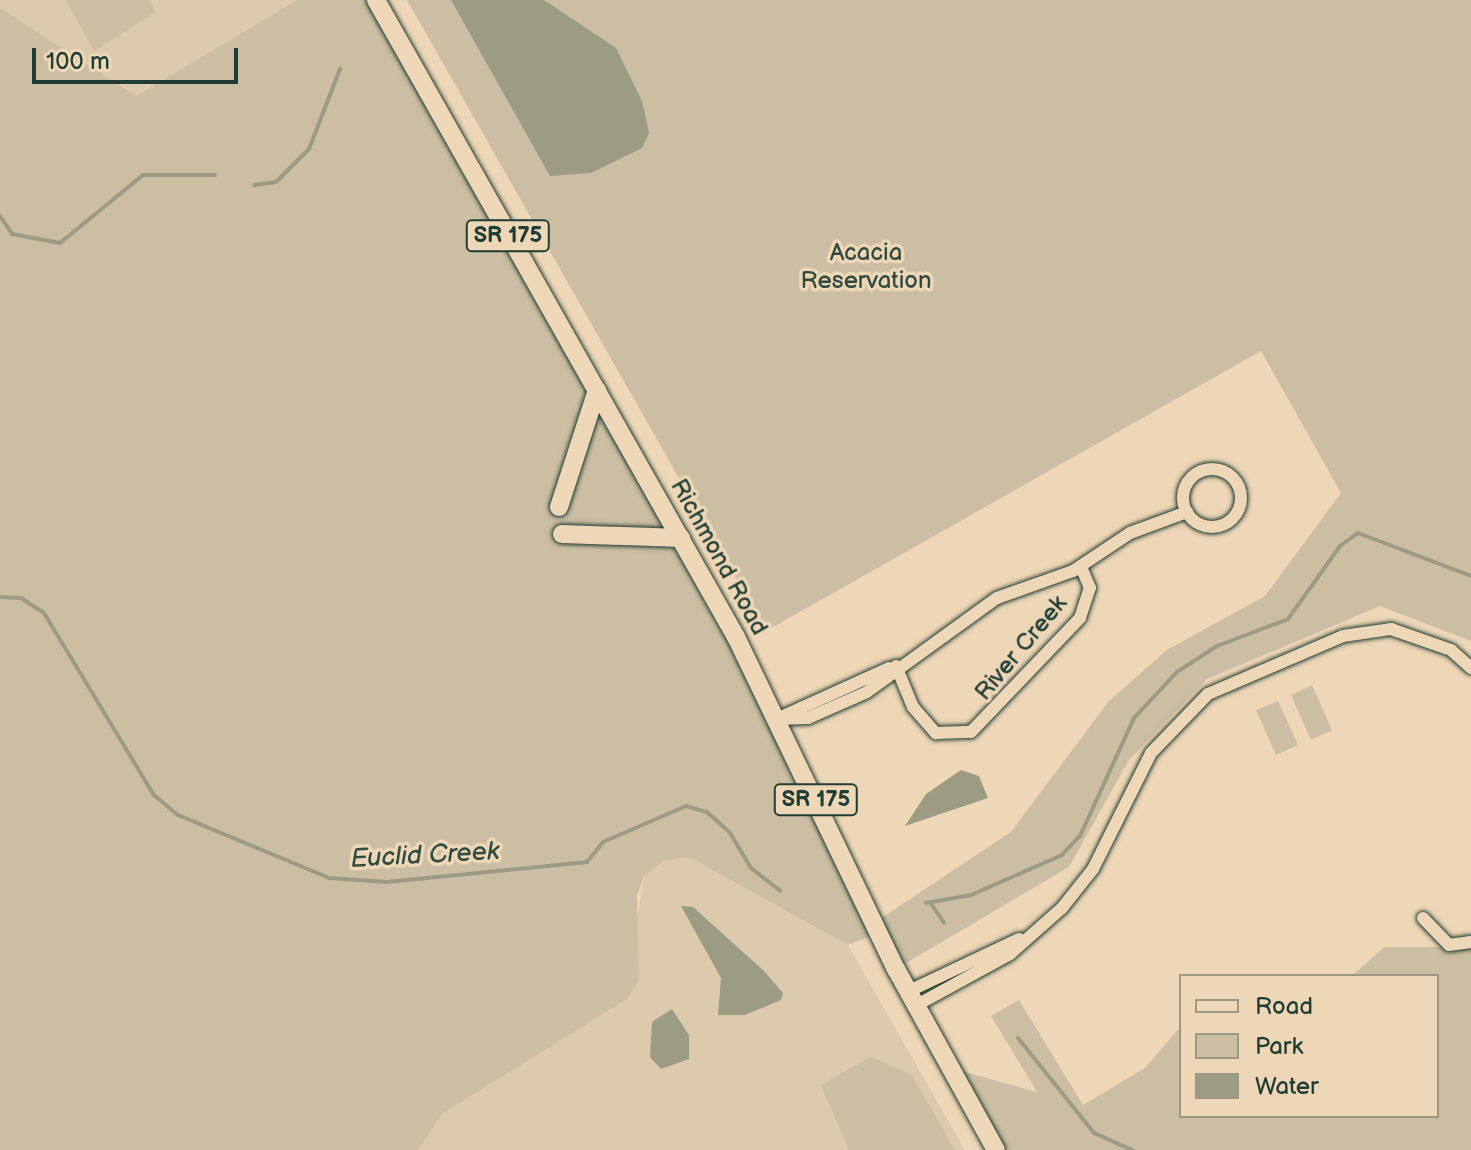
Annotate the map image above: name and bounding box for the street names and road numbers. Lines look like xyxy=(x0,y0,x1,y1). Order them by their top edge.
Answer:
road number: SR 175 xyxy=(464,218,552,254)
street label: Richmond Road xyxy=(664,474,774,640)
street label: River Creek xyxy=(969,590,1073,706)
road number: SR 175 xyxy=(772,782,860,818)

